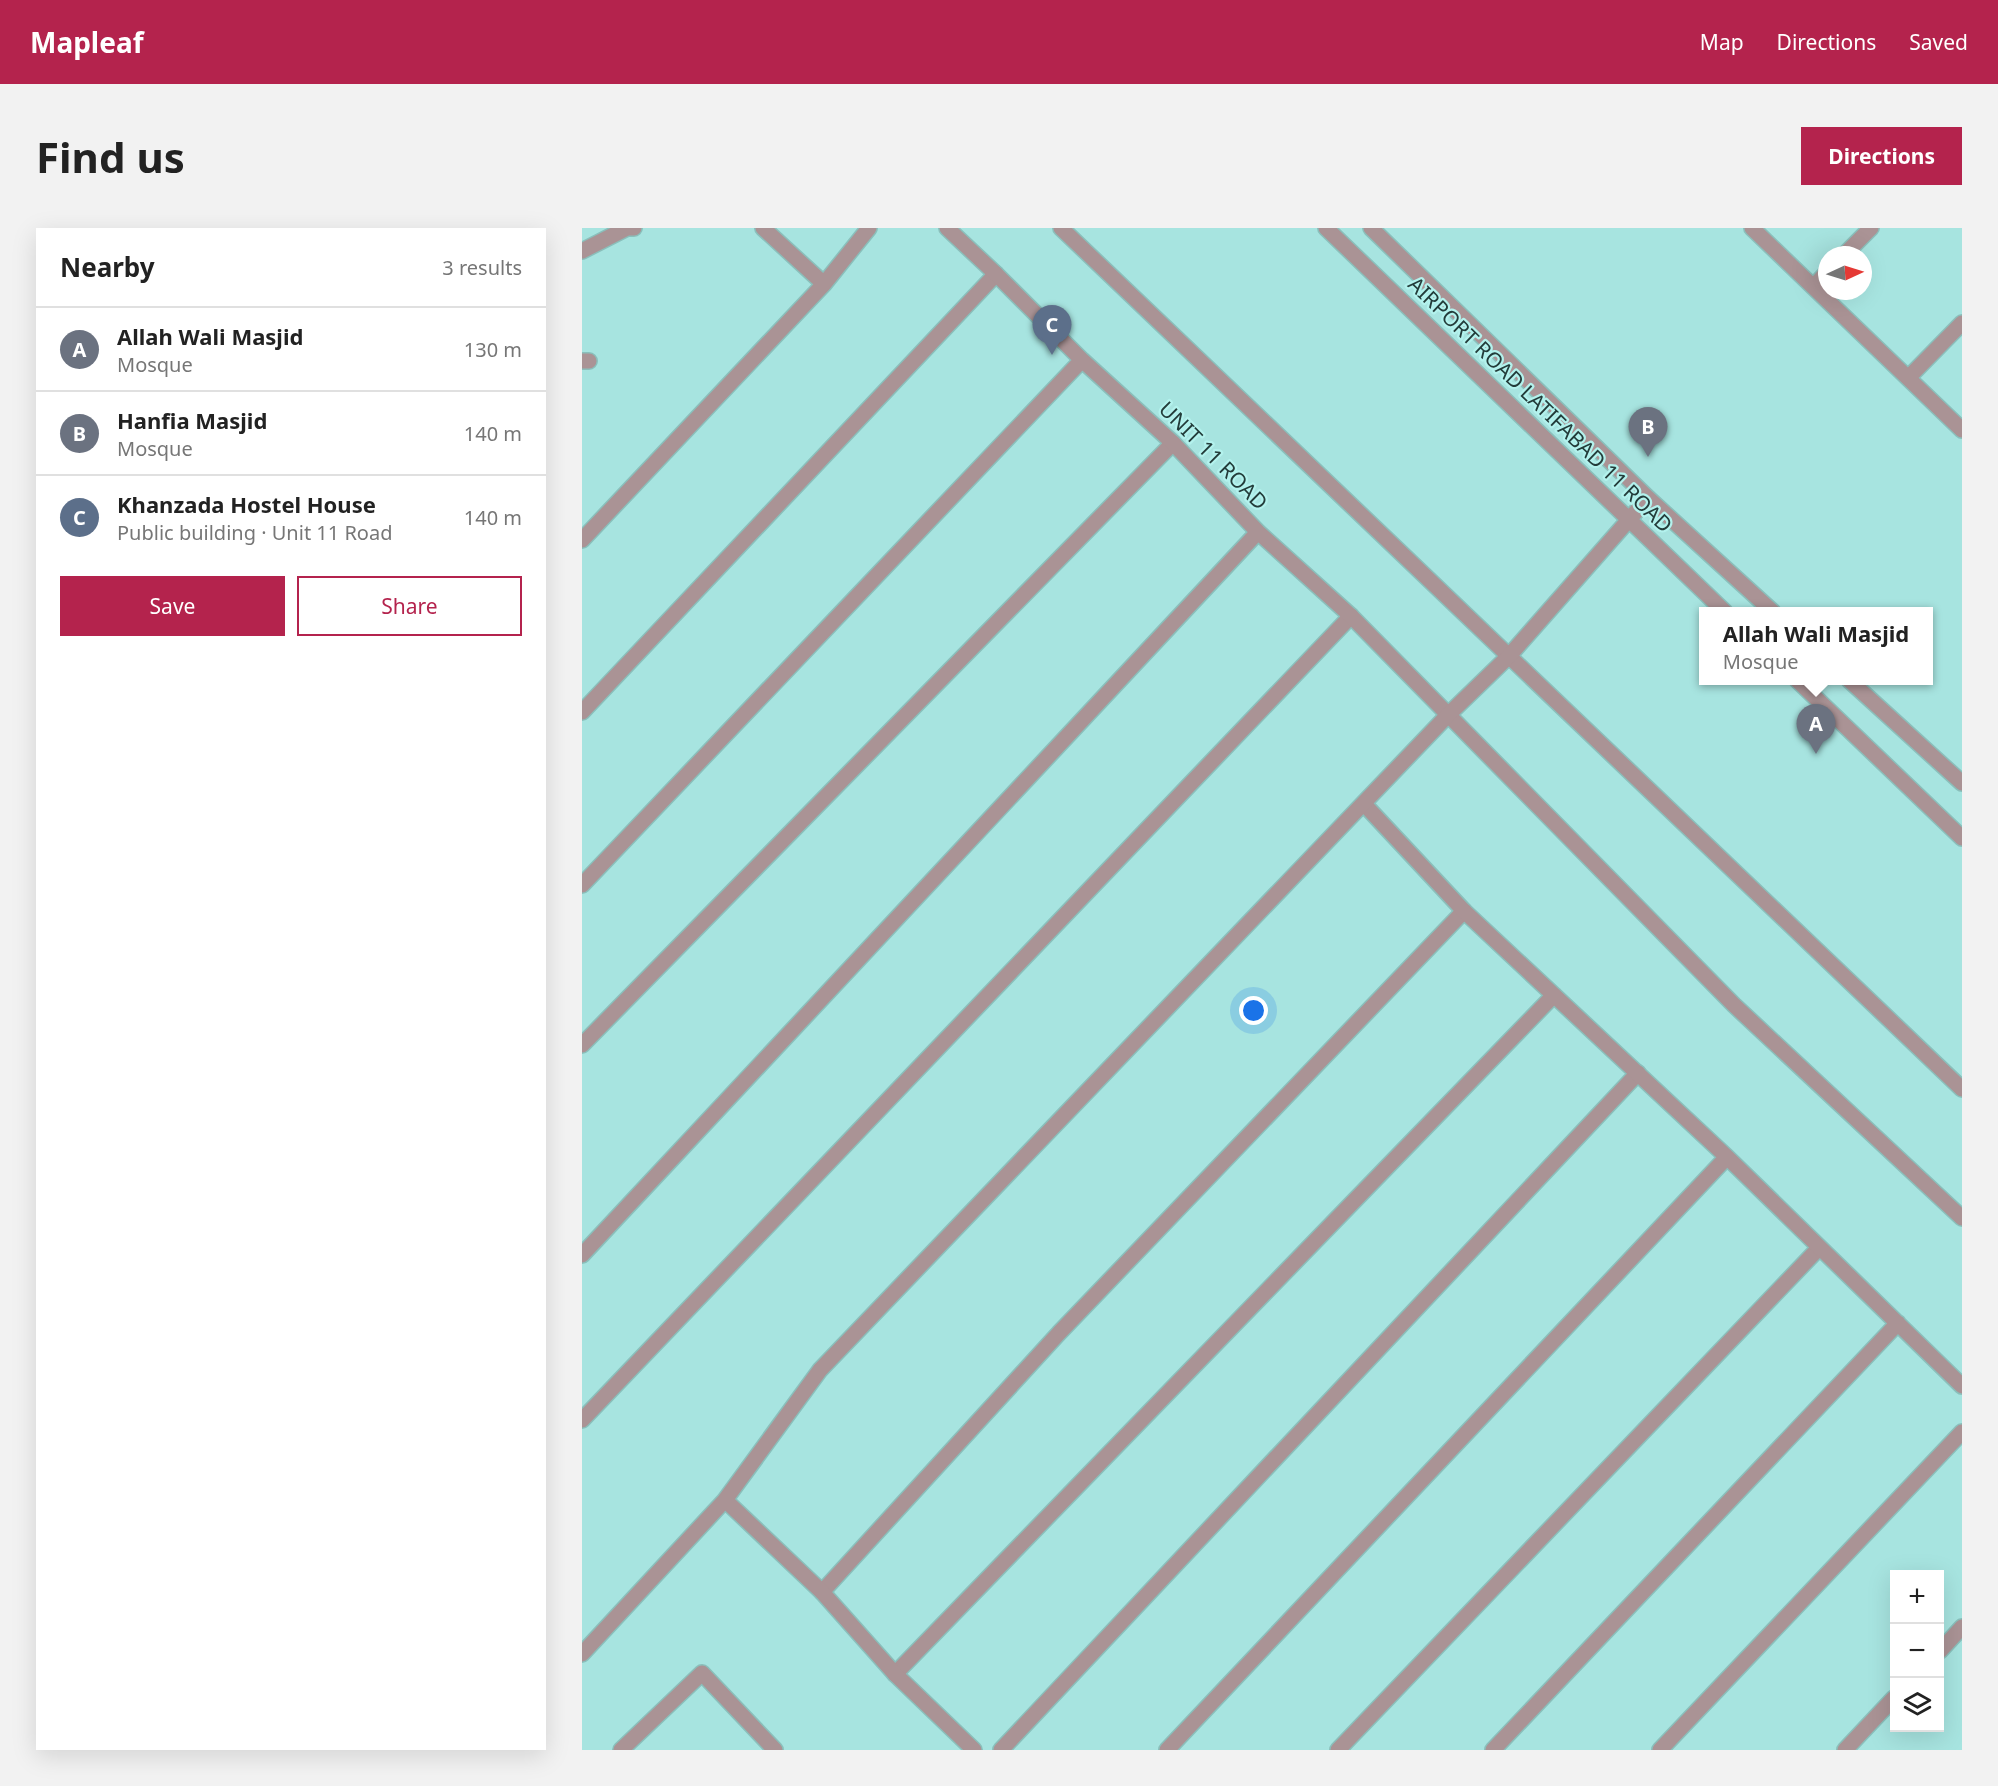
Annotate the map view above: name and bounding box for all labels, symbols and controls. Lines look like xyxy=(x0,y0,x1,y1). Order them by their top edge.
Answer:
text: Mapleaf xyxy=(30,23,144,61)
text: Map xyxy=(1700,28,1744,56)
text: Directions xyxy=(1777,28,1876,56)
text: Saved xyxy=(1909,28,1968,56)
button: Directions xyxy=(1801,127,1962,185)
text: Find us xyxy=(36,128,185,185)
north arrow xyxy=(1818,246,1872,300)
text: Nearby xyxy=(60,249,155,285)
text: 3 results xyxy=(442,254,522,281)
street label: AIRPORT ROAD LATIFABAD 11 ROAD xyxy=(1403,272,1677,538)
pin: C xyxy=(1032,306,1072,355)
text: Allah Wali Masjid xyxy=(117,321,303,351)
text: A xyxy=(73,336,86,363)
text: 130 m xyxy=(464,336,522,363)
text: Mosque xyxy=(117,351,193,378)
street label: UNIT 11 ROAD xyxy=(1153,395,1274,516)
text: Hanfia Masjid xyxy=(117,405,267,435)
pin: B xyxy=(1628,408,1668,457)
text: B xyxy=(73,420,86,447)
text: 140 m xyxy=(464,420,522,447)
text: Mosque xyxy=(117,435,193,462)
text: Khanzada Hostel House xyxy=(117,489,376,519)
text: C xyxy=(73,504,86,531)
text: 140 m xyxy=(464,504,522,531)
text: Public building · Unit 11 Road xyxy=(117,519,392,546)
button: Save xyxy=(60,576,285,636)
button: Share xyxy=(297,576,522,636)
popup xyxy=(1699,607,1933,685)
text: Allah Wali Masjid xyxy=(1723,618,1909,648)
text: Mosque xyxy=(1723,648,1799,675)
pin: A xyxy=(1796,704,1836,754)
your location xyxy=(1239,996,1268,1025)
map controls xyxy=(1890,1570,1944,1732)
button: + xyxy=(1890,1570,1944,1624)
button: − xyxy=(1890,1624,1944,1678)
button: layers xyxy=(1890,1678,1944,1732)

